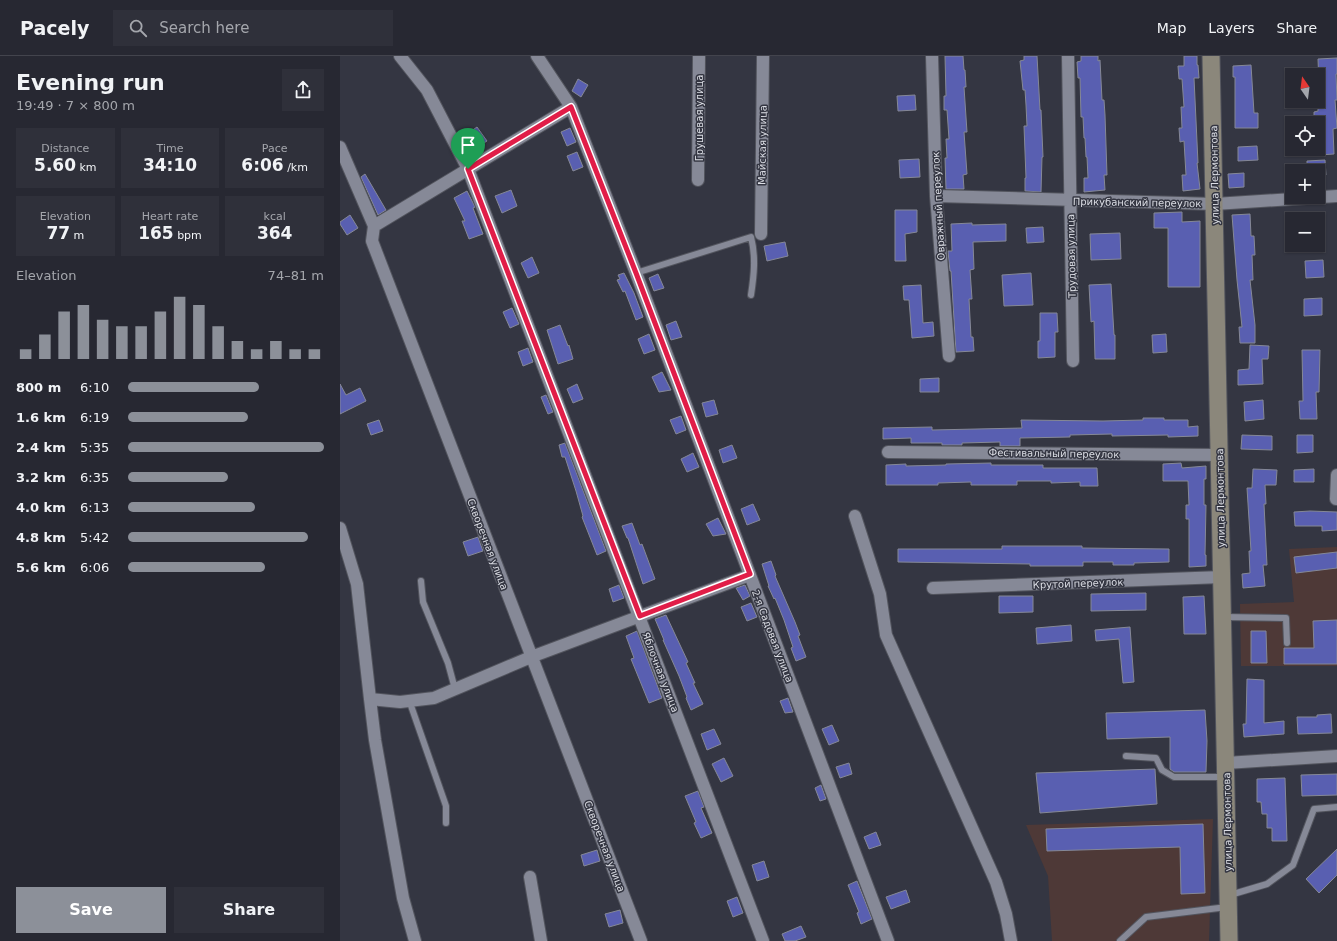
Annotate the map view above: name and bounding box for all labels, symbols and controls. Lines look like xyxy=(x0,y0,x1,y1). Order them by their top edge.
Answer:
search box xyxy=(113,10,393,46)
text: Pacely xyxy=(20,17,89,39)
icon: search xyxy=(127,17,149,39)
text: Search here xyxy=(159,19,249,37)
text: Map xyxy=(1157,20,1186,36)
text: Layers xyxy=(1208,20,1255,36)
text: Share xyxy=(1277,20,1317,36)
north arrow xyxy=(1285,68,1325,108)
map controls xyxy=(1285,68,1325,252)
button: share xyxy=(282,69,324,111)
text: Evening run xyxy=(16,70,165,95)
street label: Грушевая улица xyxy=(694,75,705,161)
text: 19:49 · 7 × 800 m xyxy=(16,98,135,113)
street label: Майская улица xyxy=(756,105,769,185)
button: locate xyxy=(1285,116,1325,156)
street label: улица Лермонтова xyxy=(1208,125,1221,225)
pin xyxy=(451,128,485,169)
icon: arrive xyxy=(457,134,479,156)
text: Distance xyxy=(41,142,89,155)
text: Time xyxy=(157,142,183,155)
text: Pace xyxy=(262,142,288,155)
street label: Овражный переулок xyxy=(930,151,947,261)
text: 5.60 xyxy=(34,155,76,175)
text: 34:10 xyxy=(143,155,197,175)
text: 6:06 xyxy=(241,155,284,175)
text: km xyxy=(76,161,97,174)
text: /km xyxy=(284,161,308,174)
button: + xyxy=(1285,164,1325,204)
street label: Прикубанский переулок xyxy=(1073,196,1201,209)
text: Elevation xyxy=(40,210,91,223)
text: Heart rate xyxy=(142,210,198,223)
text: kcal xyxy=(264,210,286,223)
button: − xyxy=(1285,212,1325,252)
street label: Трудовая улица xyxy=(1065,214,1078,299)
text: 77 xyxy=(46,223,70,243)
text: 165 xyxy=(138,223,174,243)
text: 364 xyxy=(257,223,292,243)
text: m xyxy=(70,229,84,242)
text: bpm xyxy=(174,229,202,242)
text: Elevation xyxy=(16,268,76,283)
text: 74–81 m xyxy=(268,268,324,283)
text: 800 m xyxy=(16,380,61,395)
text: 6:10 xyxy=(80,380,109,395)
text: 1.6 km xyxy=(16,410,66,425)
text: 6:19 xyxy=(80,410,109,425)
text: 2.4 km xyxy=(16,440,66,455)
text: 5:35 xyxy=(80,440,109,455)
street label: Фестивальный переулок xyxy=(989,447,1119,460)
street label: улица Лермонтова xyxy=(1214,448,1227,548)
text: 3.2 km xyxy=(16,470,66,485)
text: 6:35 xyxy=(80,470,109,485)
street label: Скворечная улица xyxy=(465,497,510,591)
text: 4.0 km xyxy=(16,500,66,515)
text: 6:13 xyxy=(80,500,109,515)
text: 4.8 km xyxy=(16,530,66,545)
text: 5:42 xyxy=(80,530,109,545)
text: 5.6 km xyxy=(16,560,66,575)
text: 6:06 xyxy=(80,560,109,575)
street label: Крутой переулок xyxy=(1033,576,1124,591)
street label: 2-я Садовая улица xyxy=(750,588,795,684)
street label: Яблочная улица xyxy=(640,630,681,714)
street label: улица Лермонтова xyxy=(1221,772,1234,872)
street label: Скворечная улица xyxy=(582,799,627,893)
button: Save xyxy=(16,887,166,933)
button: Share xyxy=(174,887,324,933)

